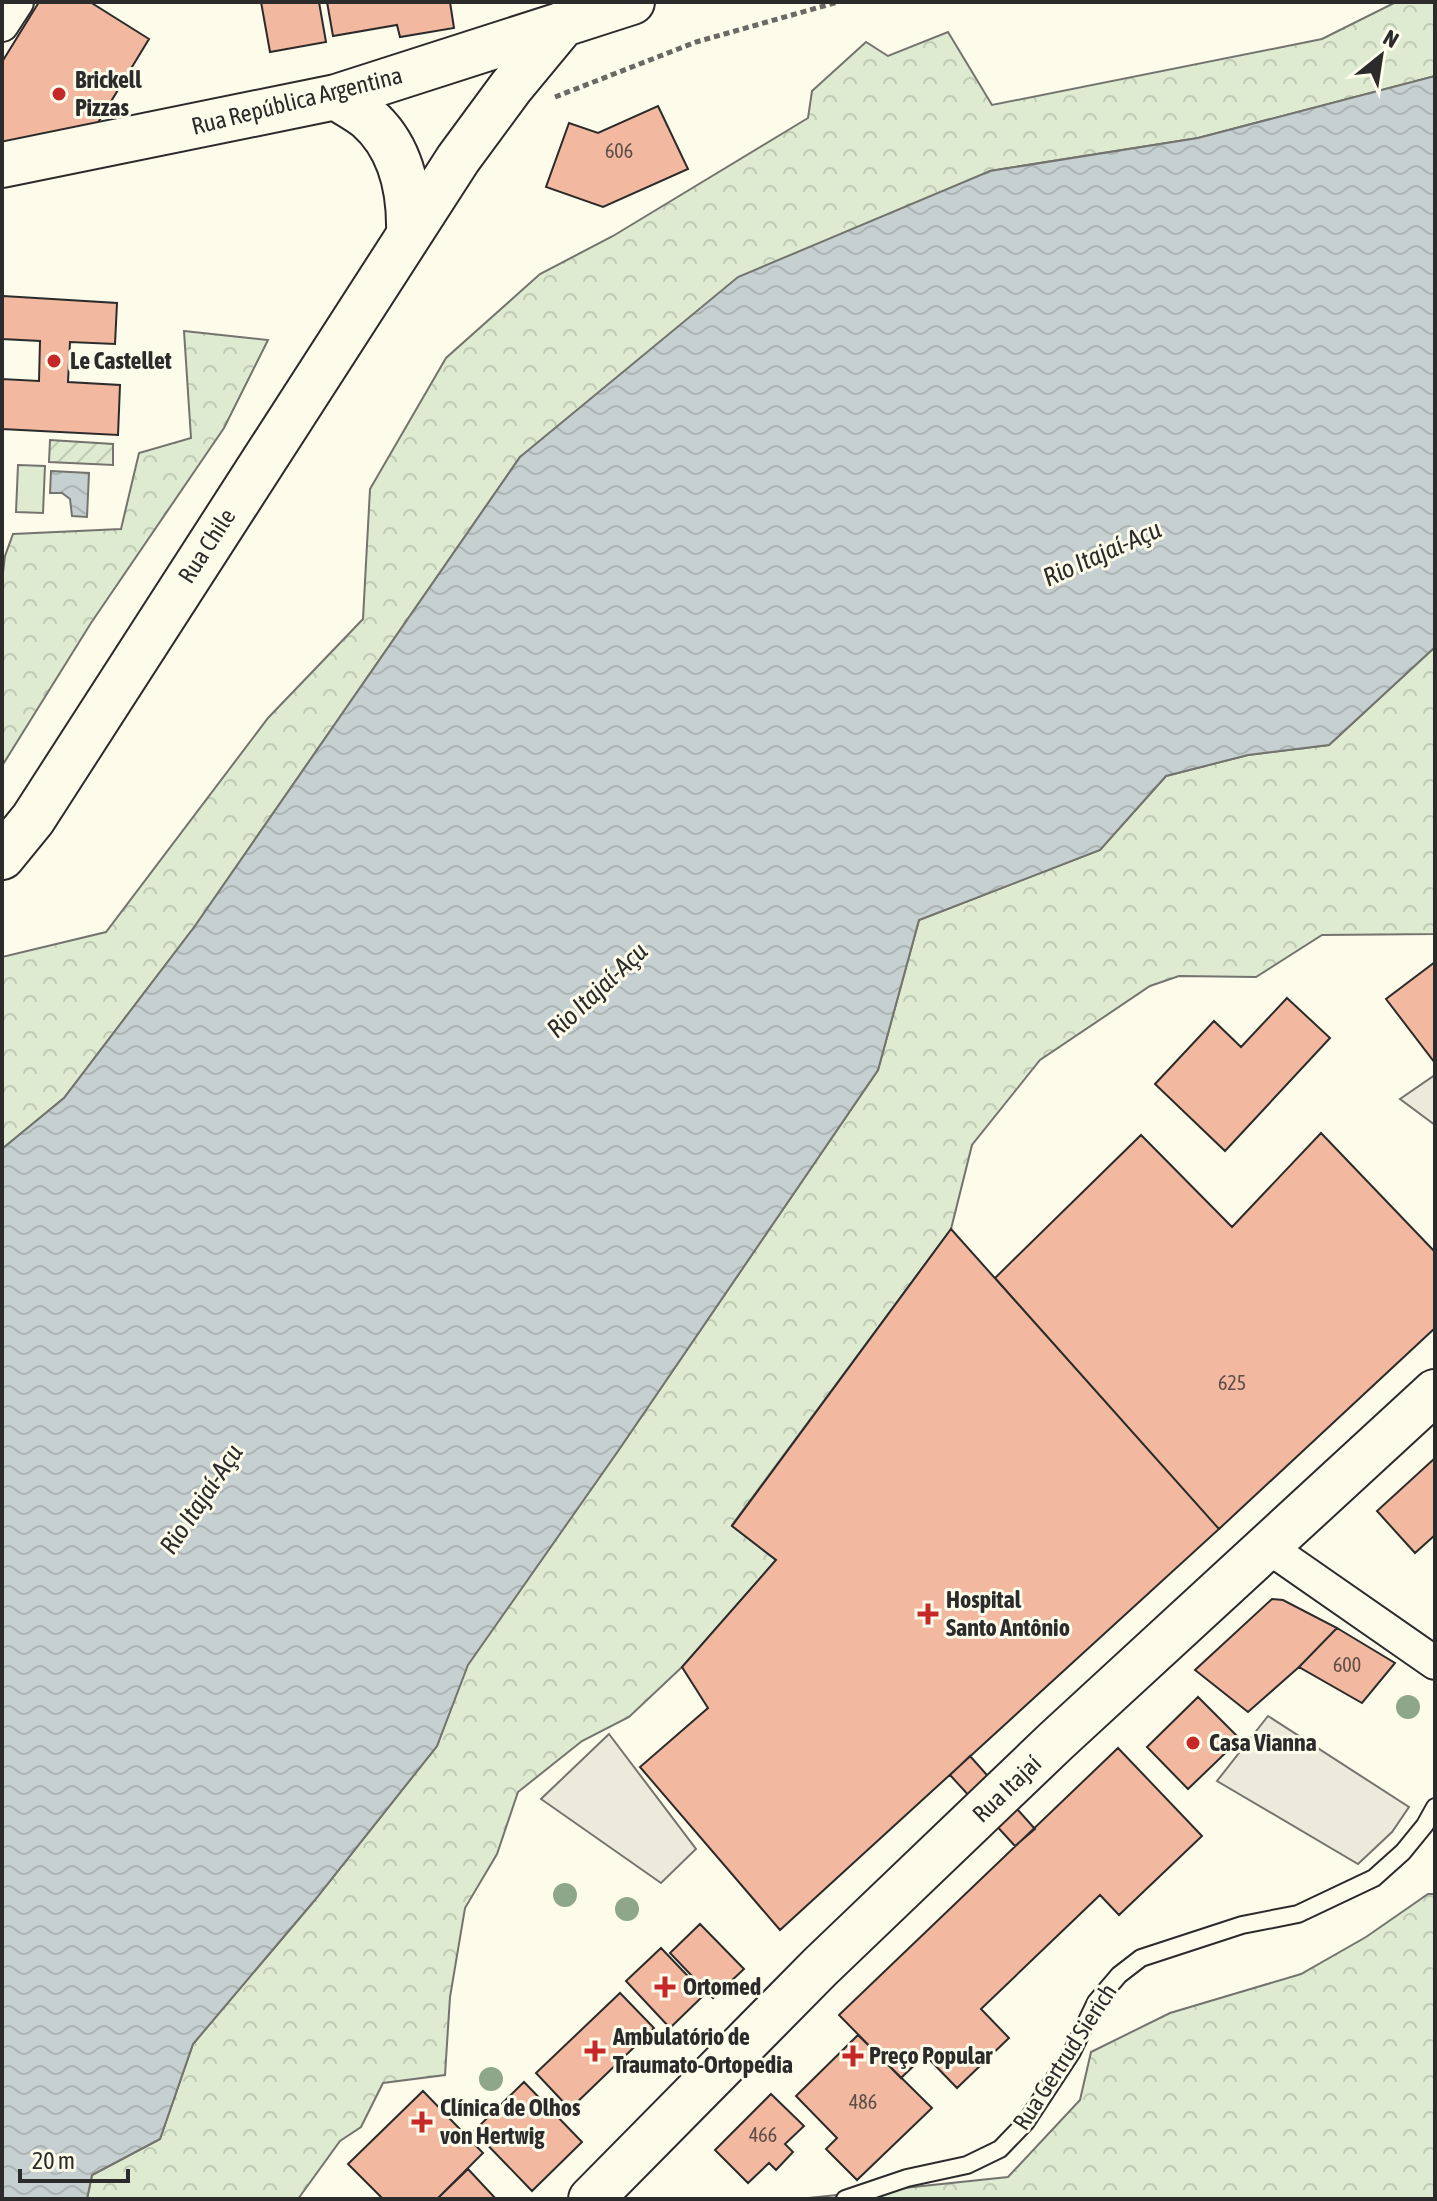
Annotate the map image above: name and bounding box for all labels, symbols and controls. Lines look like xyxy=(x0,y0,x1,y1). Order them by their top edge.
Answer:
north arrow xyxy=(1341,16,1421,96)
text: N xyxy=(1379,24,1403,53)
street label: Rua República Argentina xyxy=(189,61,405,140)
place label: Brickell Pizzas xyxy=(75,66,142,121)
marker: Brickell Pizzas xyxy=(50,85,68,103)
house number: 606 xyxy=(605,139,633,162)
place label: Le Castellet xyxy=(70,347,172,374)
marker: Le Castellet xyxy=(45,352,63,370)
street label: Rua Chile xyxy=(173,504,241,588)
water label: Rio Itajaí-Açu xyxy=(1038,514,1166,592)
water label: Rio Itajaí-Açu xyxy=(541,936,653,1044)
house number: 625 xyxy=(1218,1371,1246,1394)
water label: Rio Itajaí-Açu xyxy=(153,1438,249,1560)
place label: Hospital Santo Antônio xyxy=(946,1586,1070,1641)
marker: Hospital Santo Antônio xyxy=(917,1603,939,1625)
house number: 600 xyxy=(1333,1653,1361,1676)
place label: Casa Vianna xyxy=(1209,1729,1317,1756)
marker: Casa Vianna xyxy=(1184,1734,1202,1752)
street label: Rua Itajaí xyxy=(967,1750,1046,1828)
place label: Ortomed xyxy=(683,1973,761,2000)
marker: Ortomed xyxy=(654,1976,676,1998)
street label: Rua Gertrud Sierich xyxy=(1007,1979,1122,2135)
place label: Ambulatório de Traumato-Ortopedia xyxy=(612,2023,793,2078)
marker: Ambulatório de Traumato-Ortopedia xyxy=(584,2040,606,2062)
place label: Preço Popular xyxy=(869,2042,993,2069)
marker: Preço Popular xyxy=(844,2047,862,2065)
house number: 486 xyxy=(849,2090,877,2113)
place label: Clínica de Olhos von Hertwig xyxy=(440,2094,581,2149)
marker: Clínica de Olhos von Hertwig xyxy=(411,2111,433,2133)
house number: 466 xyxy=(749,2123,777,2146)
scale bar xyxy=(20,2133,128,2183)
text: 20 m xyxy=(32,2147,75,2174)

